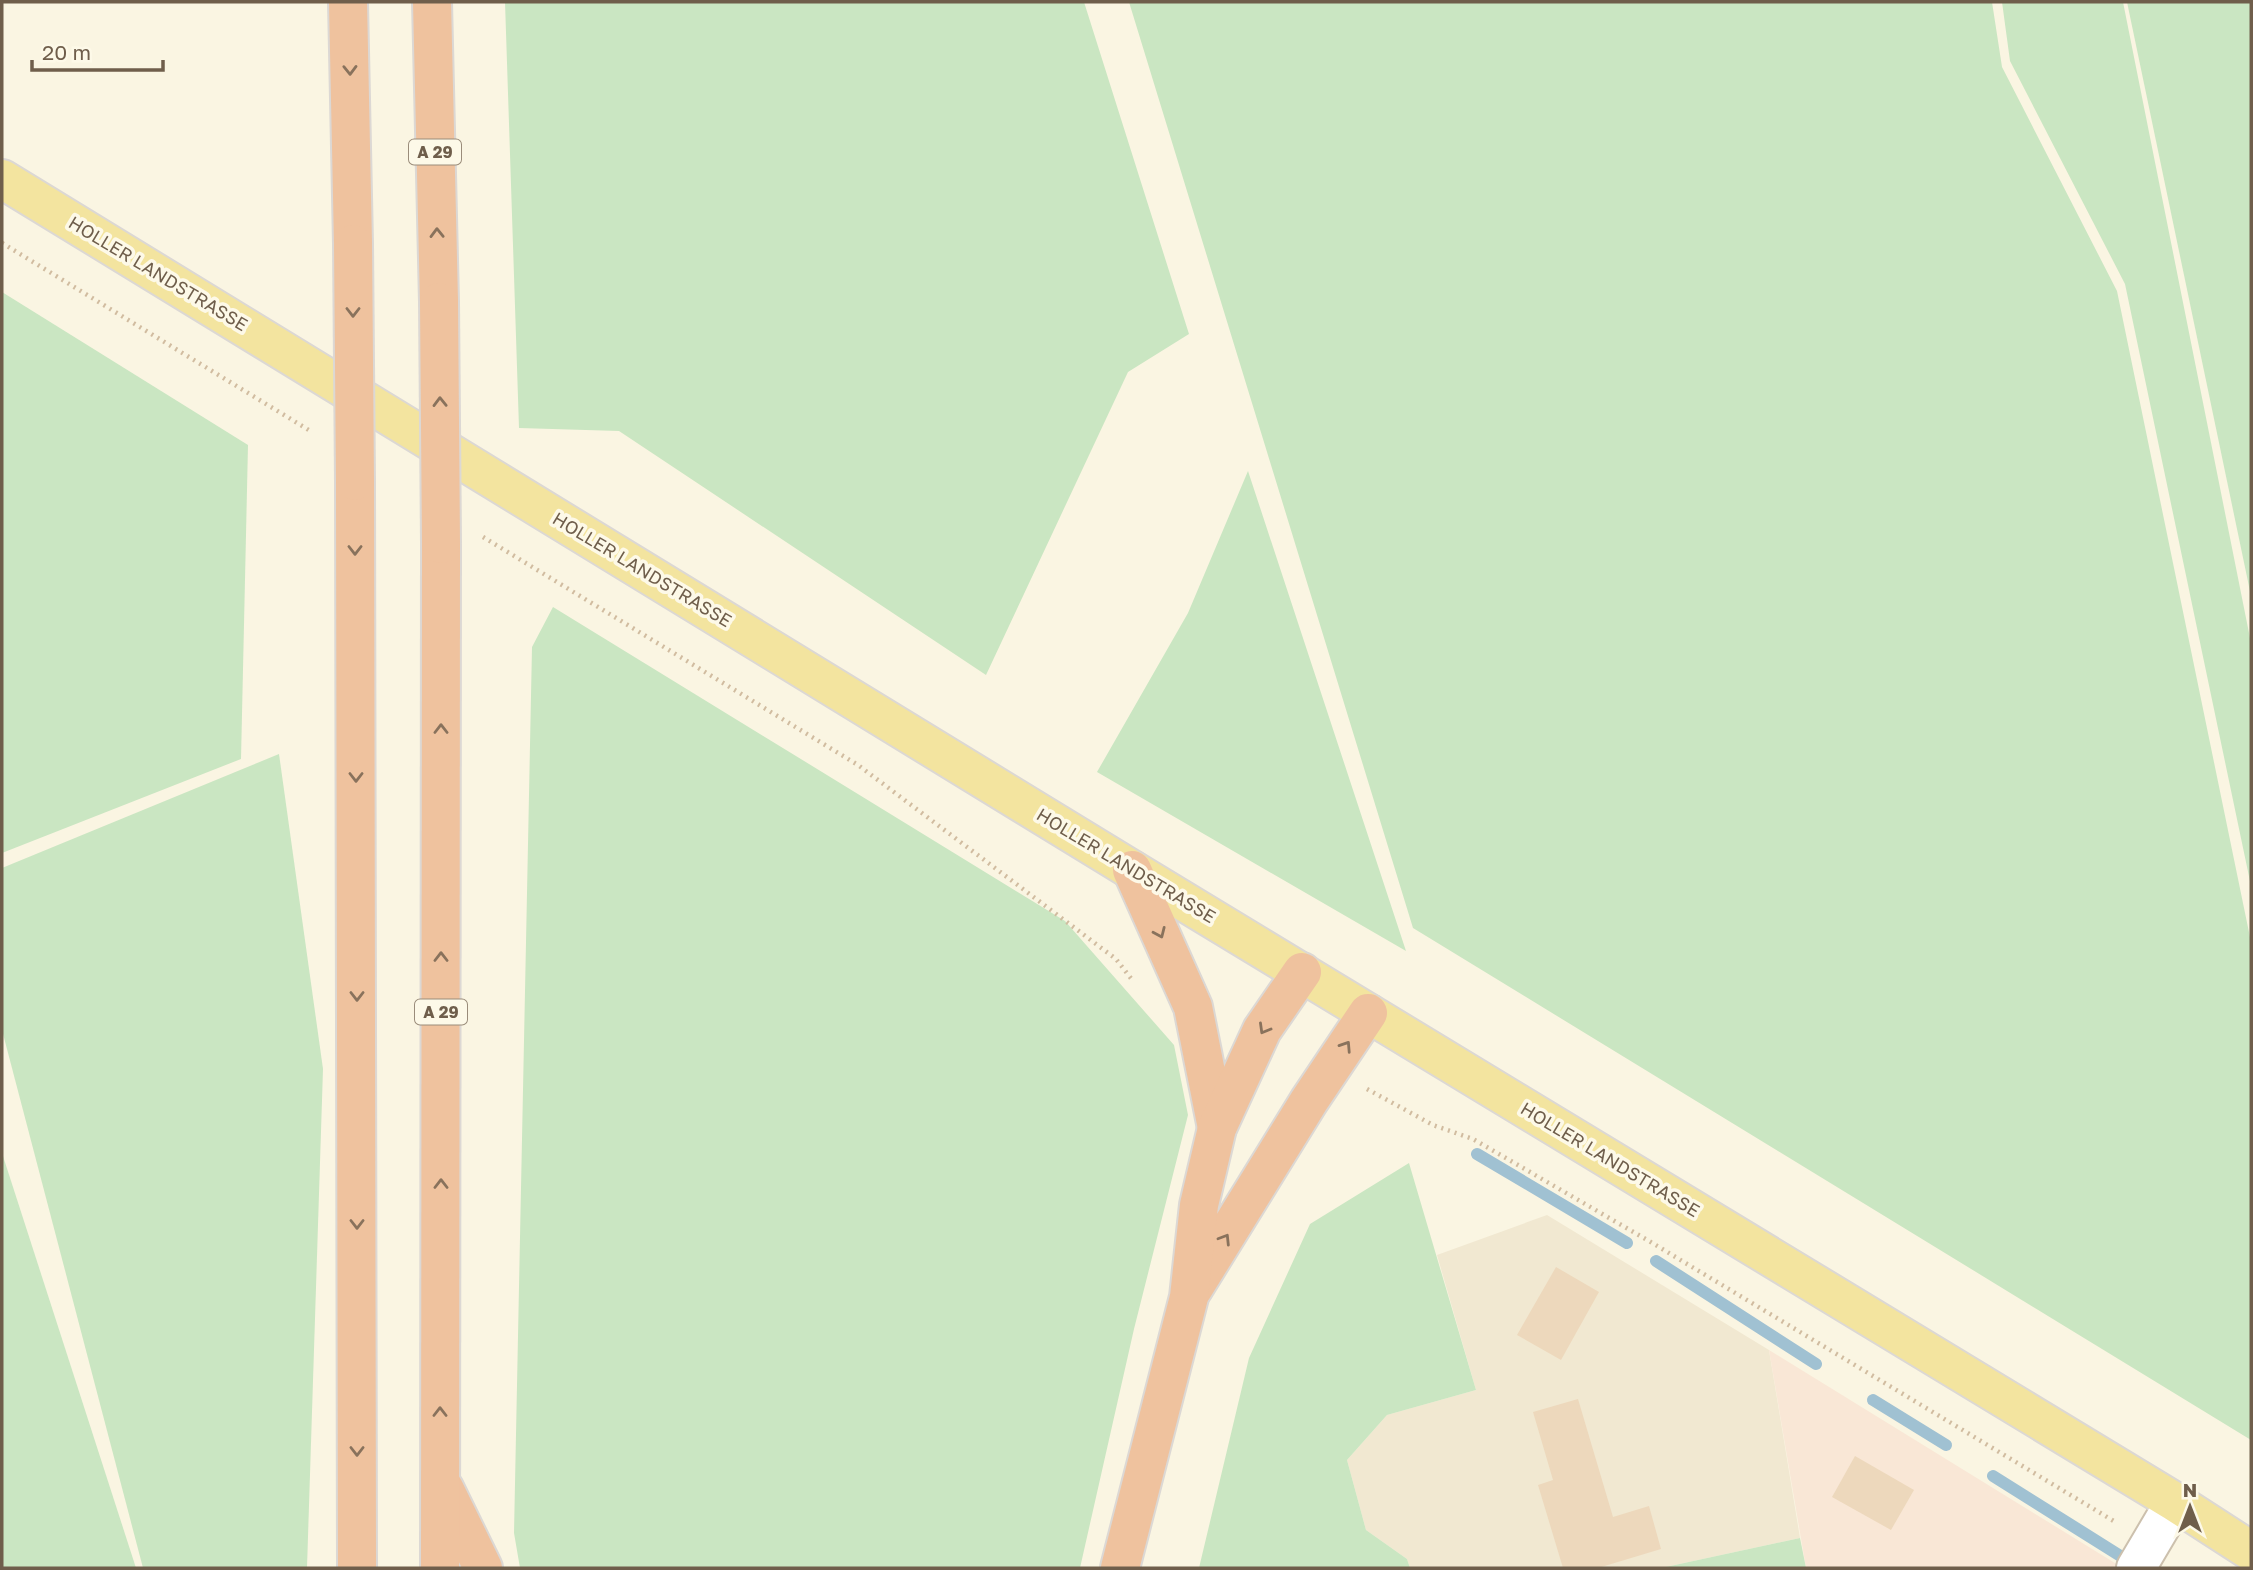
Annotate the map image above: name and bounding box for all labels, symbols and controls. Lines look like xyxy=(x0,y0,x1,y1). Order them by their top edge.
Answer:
scale bar xyxy=(32,28,163,72)
text: 20 m xyxy=(42,39,91,65)
one-way arrow xyxy=(342,65,357,76)
road number: A 29 xyxy=(409,140,461,164)
street label: HOLLER LANDSTRASSE xyxy=(65,211,252,335)
one-way arrow xyxy=(429,228,445,238)
one-way arrow xyxy=(345,308,361,318)
one-way arrow xyxy=(432,397,448,407)
street label: HOLLER LANDSTRASSE xyxy=(549,507,736,631)
one-way arrow xyxy=(347,545,363,555)
one-way arrow xyxy=(433,724,449,734)
one-way arrow xyxy=(348,772,364,783)
street label: HOLLER LANDSTRASSE xyxy=(1033,803,1220,927)
one-way arrow xyxy=(1152,926,1166,938)
one-way arrow xyxy=(433,951,449,962)
one-way arrow xyxy=(349,992,365,1002)
road number: A 29 xyxy=(415,1000,467,1024)
one-way arrow xyxy=(1259,1022,1272,1035)
one-way arrow xyxy=(1337,1041,1350,1054)
street label: HOLLER LANDSTRASSE xyxy=(1517,1097,1704,1221)
one-way arrow xyxy=(433,1179,449,1189)
one-way arrow xyxy=(349,1219,365,1230)
one-way arrow xyxy=(1217,1234,1229,1247)
one-way arrow xyxy=(432,1406,448,1417)
one-way arrow xyxy=(349,1447,365,1457)
north arrow xyxy=(2155,1472,2225,1542)
text: N xyxy=(2183,1478,2197,1501)

